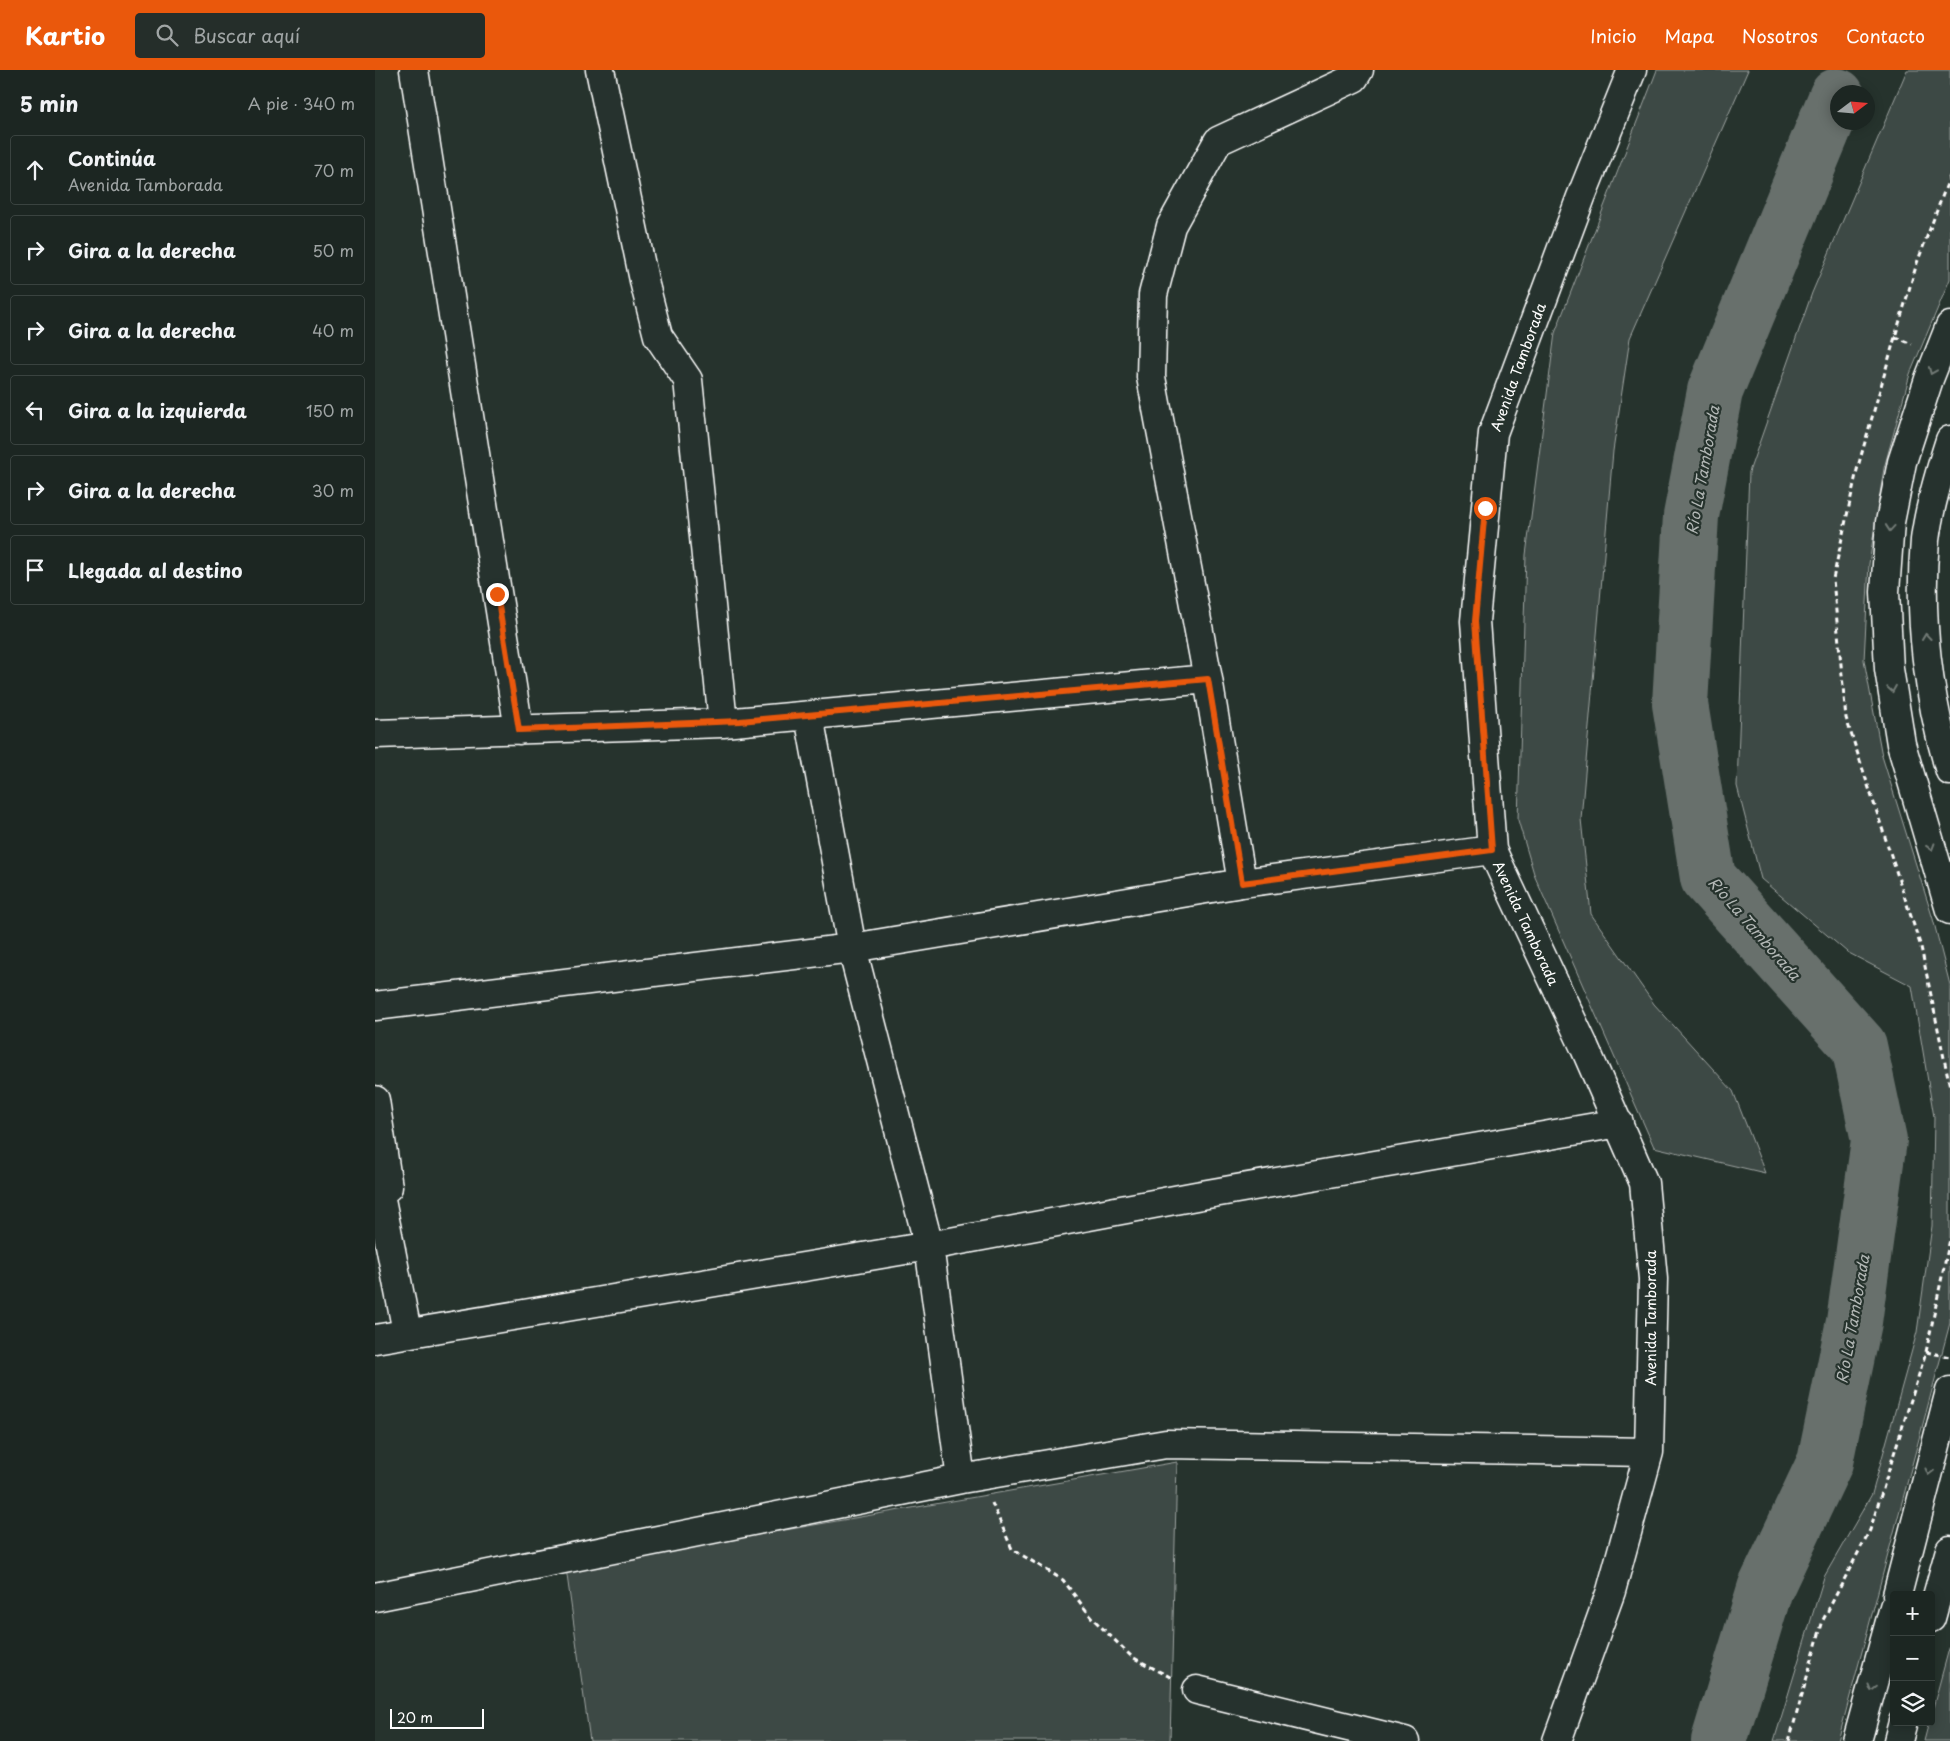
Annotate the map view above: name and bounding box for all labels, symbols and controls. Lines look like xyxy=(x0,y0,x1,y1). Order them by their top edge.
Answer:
search box xyxy=(135,13,485,58)
text: Kartio xyxy=(25,17,105,53)
icon: search xyxy=(153,21,181,49)
text: Buscar aquí xyxy=(193,21,300,49)
text: Inicio xyxy=(1590,22,1637,49)
text: Mapa xyxy=(1665,22,1714,49)
text: Nosotros xyxy=(1742,22,1818,49)
text: Contacto xyxy=(1846,22,1925,49)
north arrow xyxy=(1830,85,1875,130)
text: 5 min xyxy=(20,87,78,119)
text: A pie · 340 m xyxy=(248,91,355,115)
text: Continúa xyxy=(68,144,156,172)
icon: ahead xyxy=(21,156,49,184)
text: 70 m xyxy=(314,158,354,182)
text: Avenida Tamborada xyxy=(68,172,223,196)
icon: right xyxy=(21,236,49,264)
text: Gira a la derecha xyxy=(68,236,236,264)
text: 50 m xyxy=(313,238,354,262)
street label: Avenida Tamborada xyxy=(1485,300,1551,434)
icon: right xyxy=(21,316,49,344)
text: Gira a la derecha xyxy=(68,316,236,344)
text: 40 m xyxy=(312,318,354,342)
one-way arrow xyxy=(1928,366,1938,375)
icon: left xyxy=(21,396,49,424)
text: Gira a la izquierda xyxy=(68,396,247,424)
text: 150 m xyxy=(306,398,354,422)
water label: Río La Tamborada xyxy=(1679,403,1725,536)
icon: right xyxy=(21,476,49,504)
text: Gira a la derecha xyxy=(68,476,236,504)
text: 30 m xyxy=(312,478,354,502)
route start xyxy=(1474,497,1497,520)
one-way arrow xyxy=(1884,524,1895,532)
icon: arrive xyxy=(21,556,49,584)
text: Llegada al destino xyxy=(68,556,242,584)
route end xyxy=(486,583,509,606)
one-way arrow xyxy=(1921,633,1932,641)
one-way arrow xyxy=(1886,686,1897,694)
one-way arrow xyxy=(1926,842,1936,850)
street label: Avenida Tamborada xyxy=(1488,857,1564,989)
water label: Río La Tamborada xyxy=(1704,871,1807,985)
street label: Avenida Tamborada xyxy=(1640,1250,1661,1386)
water label: Río La Tamborada xyxy=(1829,1252,1875,1385)
one-way arrow xyxy=(1924,1467,1935,1476)
map controls xyxy=(1890,1591,1935,1726)
button: + xyxy=(1890,1591,1935,1636)
button: − xyxy=(1890,1636,1935,1681)
button: layers xyxy=(1890,1681,1935,1726)
one-way arrow xyxy=(1867,1683,1878,1692)
scale bar xyxy=(390,1706,484,1729)
text: 20 m xyxy=(397,1707,433,1728)

